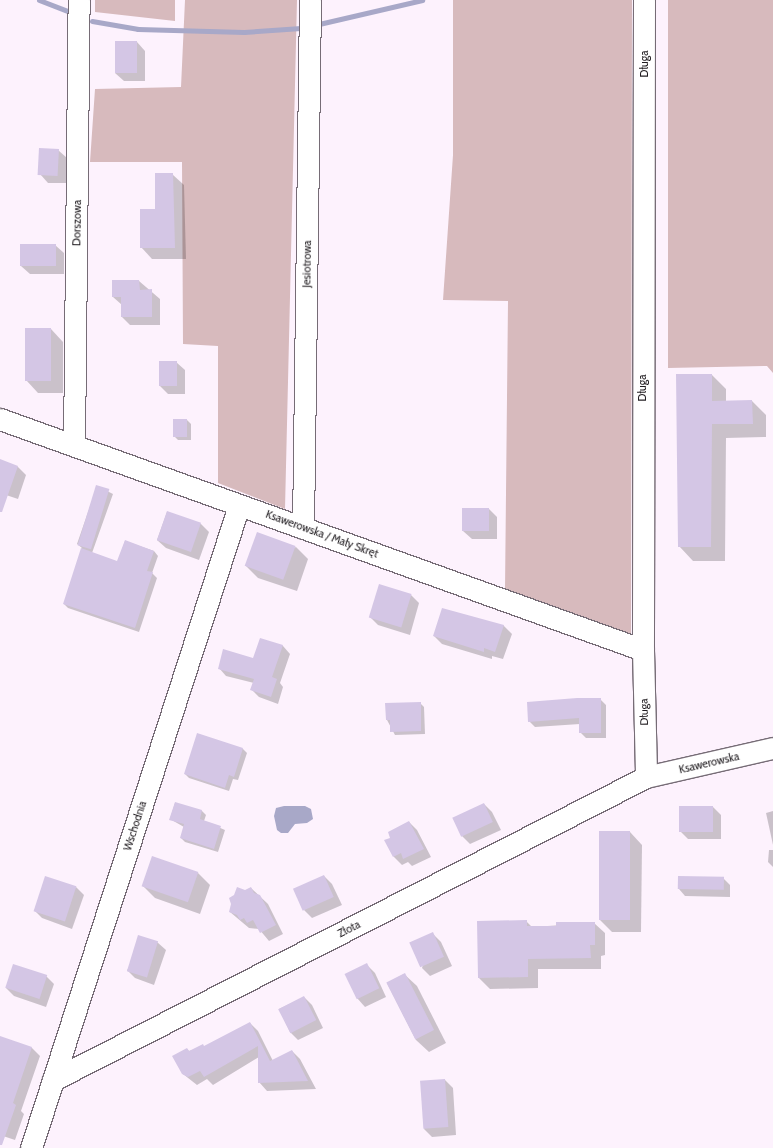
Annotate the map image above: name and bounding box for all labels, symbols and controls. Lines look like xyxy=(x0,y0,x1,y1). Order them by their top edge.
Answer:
street label: Długa xyxy=(637,50,651,78)
street label: Dorszowa xyxy=(70,200,84,246)
street label: Jesiotrowa xyxy=(300,240,314,288)
street label: Długa xyxy=(635,374,649,402)
street label: Ksawerowska / Mały Skręt xyxy=(264,507,380,561)
street label: Długa xyxy=(637,698,651,726)
street label: Ksawerowska xyxy=(678,750,740,776)
street label: Wschodnia xyxy=(121,800,149,852)
street label: Złota xyxy=(335,918,363,940)

